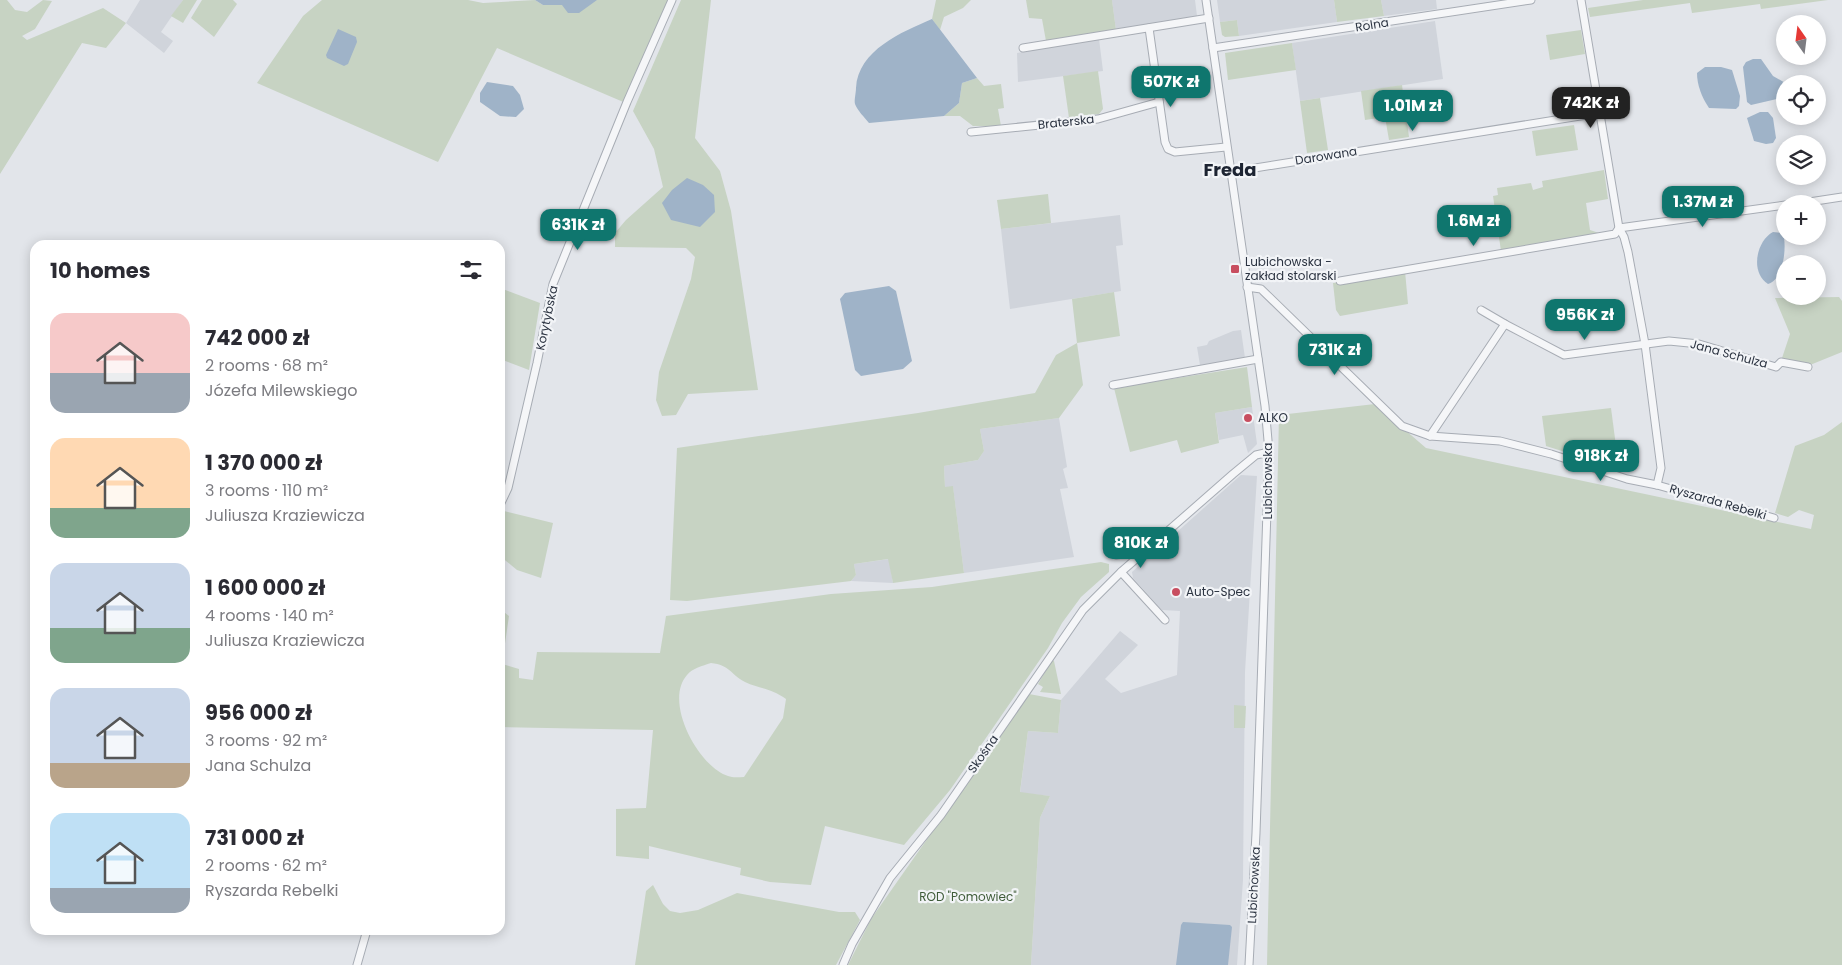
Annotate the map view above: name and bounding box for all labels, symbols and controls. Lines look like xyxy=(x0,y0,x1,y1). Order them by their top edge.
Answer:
street label: Rolna xyxy=(1354,13,1390,36)
north arrow xyxy=(1776,15,1826,65)
map controls xyxy=(1776,15,1826,305)
pin: 507K zł xyxy=(1125,66,1217,108)
text: 507K zł xyxy=(1142,70,1200,93)
button: locate xyxy=(1776,75,1826,125)
pin: 742K zł xyxy=(1545,86,1637,129)
pin: 1.01M zł xyxy=(1361,90,1465,132)
text: 742K zł xyxy=(1563,91,1619,114)
text: 1.01M zł xyxy=(1384,94,1442,117)
street label: Braterska xyxy=(1037,110,1095,133)
button: layers xyxy=(1776,135,1826,185)
street label: Darowana xyxy=(1294,142,1358,169)
district label: Freda xyxy=(1203,157,1257,182)
pin: 1.37M zł xyxy=(1651,186,1755,228)
text: 1.37M zł xyxy=(1673,190,1733,213)
button: + xyxy=(1776,195,1826,245)
pin: 1.6M zł xyxy=(1428,204,1520,247)
pin: 631K zł xyxy=(532,208,624,251)
text: 1.6M zł xyxy=(1448,209,1500,232)
text: 631K zł xyxy=(551,213,605,236)
place label: Lubichowska - zakład stolarski xyxy=(1245,253,1336,284)
button: − xyxy=(1776,255,1826,305)
text: 10 homes xyxy=(50,256,150,285)
icon: filters xyxy=(457,256,485,284)
marker: Lubichowska - zakład stolarski xyxy=(1229,263,1241,275)
street label: Korytybska xyxy=(531,284,562,352)
pin: 956K zł xyxy=(1539,298,1631,341)
text: 956K zł xyxy=(1556,303,1614,326)
text: 742 000 zł xyxy=(205,323,310,352)
icon: home xyxy=(90,333,150,393)
pin: 731K zł xyxy=(1289,334,1381,376)
street label: Jana Schulza xyxy=(1688,335,1770,372)
text: 731K zł xyxy=(1309,338,1361,361)
text: 2 rooms · 68 m² xyxy=(205,354,328,377)
text: Józefa Milewskiego xyxy=(205,379,357,402)
place label: ALKO xyxy=(1258,409,1288,426)
marker: ALKO xyxy=(1242,412,1254,424)
pin: 918K zł xyxy=(1555,440,1647,482)
street label: Lubichowska xyxy=(1259,443,1276,519)
text: 918K zł xyxy=(1574,444,1628,467)
text: 1 370 000 zł xyxy=(205,448,322,477)
icon: home xyxy=(90,458,150,518)
text: 3 rooms · 110 m² xyxy=(205,479,328,502)
street label: Ryszarda Rebelki xyxy=(1668,480,1769,524)
text: Juliusza Kraziewicza xyxy=(205,504,365,527)
pin: 810K zł xyxy=(1095,526,1187,569)
text: 810K zł xyxy=(1114,531,1168,554)
text: 1 600 000 zł xyxy=(205,573,325,602)
icon: home xyxy=(90,583,150,643)
place label: Auto-Spec xyxy=(1186,583,1250,600)
marker: Auto-Spec xyxy=(1170,586,1182,598)
text: 4 rooms · 140 m² xyxy=(205,604,334,627)
text: Juliusza Kraziewicza xyxy=(205,629,365,652)
text: 956 000 zł xyxy=(205,698,312,727)
icon: home xyxy=(90,708,150,768)
text: 3 rooms · 92 m² xyxy=(205,729,327,752)
street label: Skośna xyxy=(963,731,1002,776)
text: Jana Schulza xyxy=(205,754,311,777)
text: 731 000 zł xyxy=(205,823,304,852)
icon: home xyxy=(90,833,150,893)
street label: Lubichowska xyxy=(1243,846,1264,924)
text: 2 rooms · 62 m² xyxy=(205,854,327,877)
text: Ryszarda Rebelki xyxy=(205,879,339,902)
park label: ROD "Pomowiec" xyxy=(919,888,1017,905)

